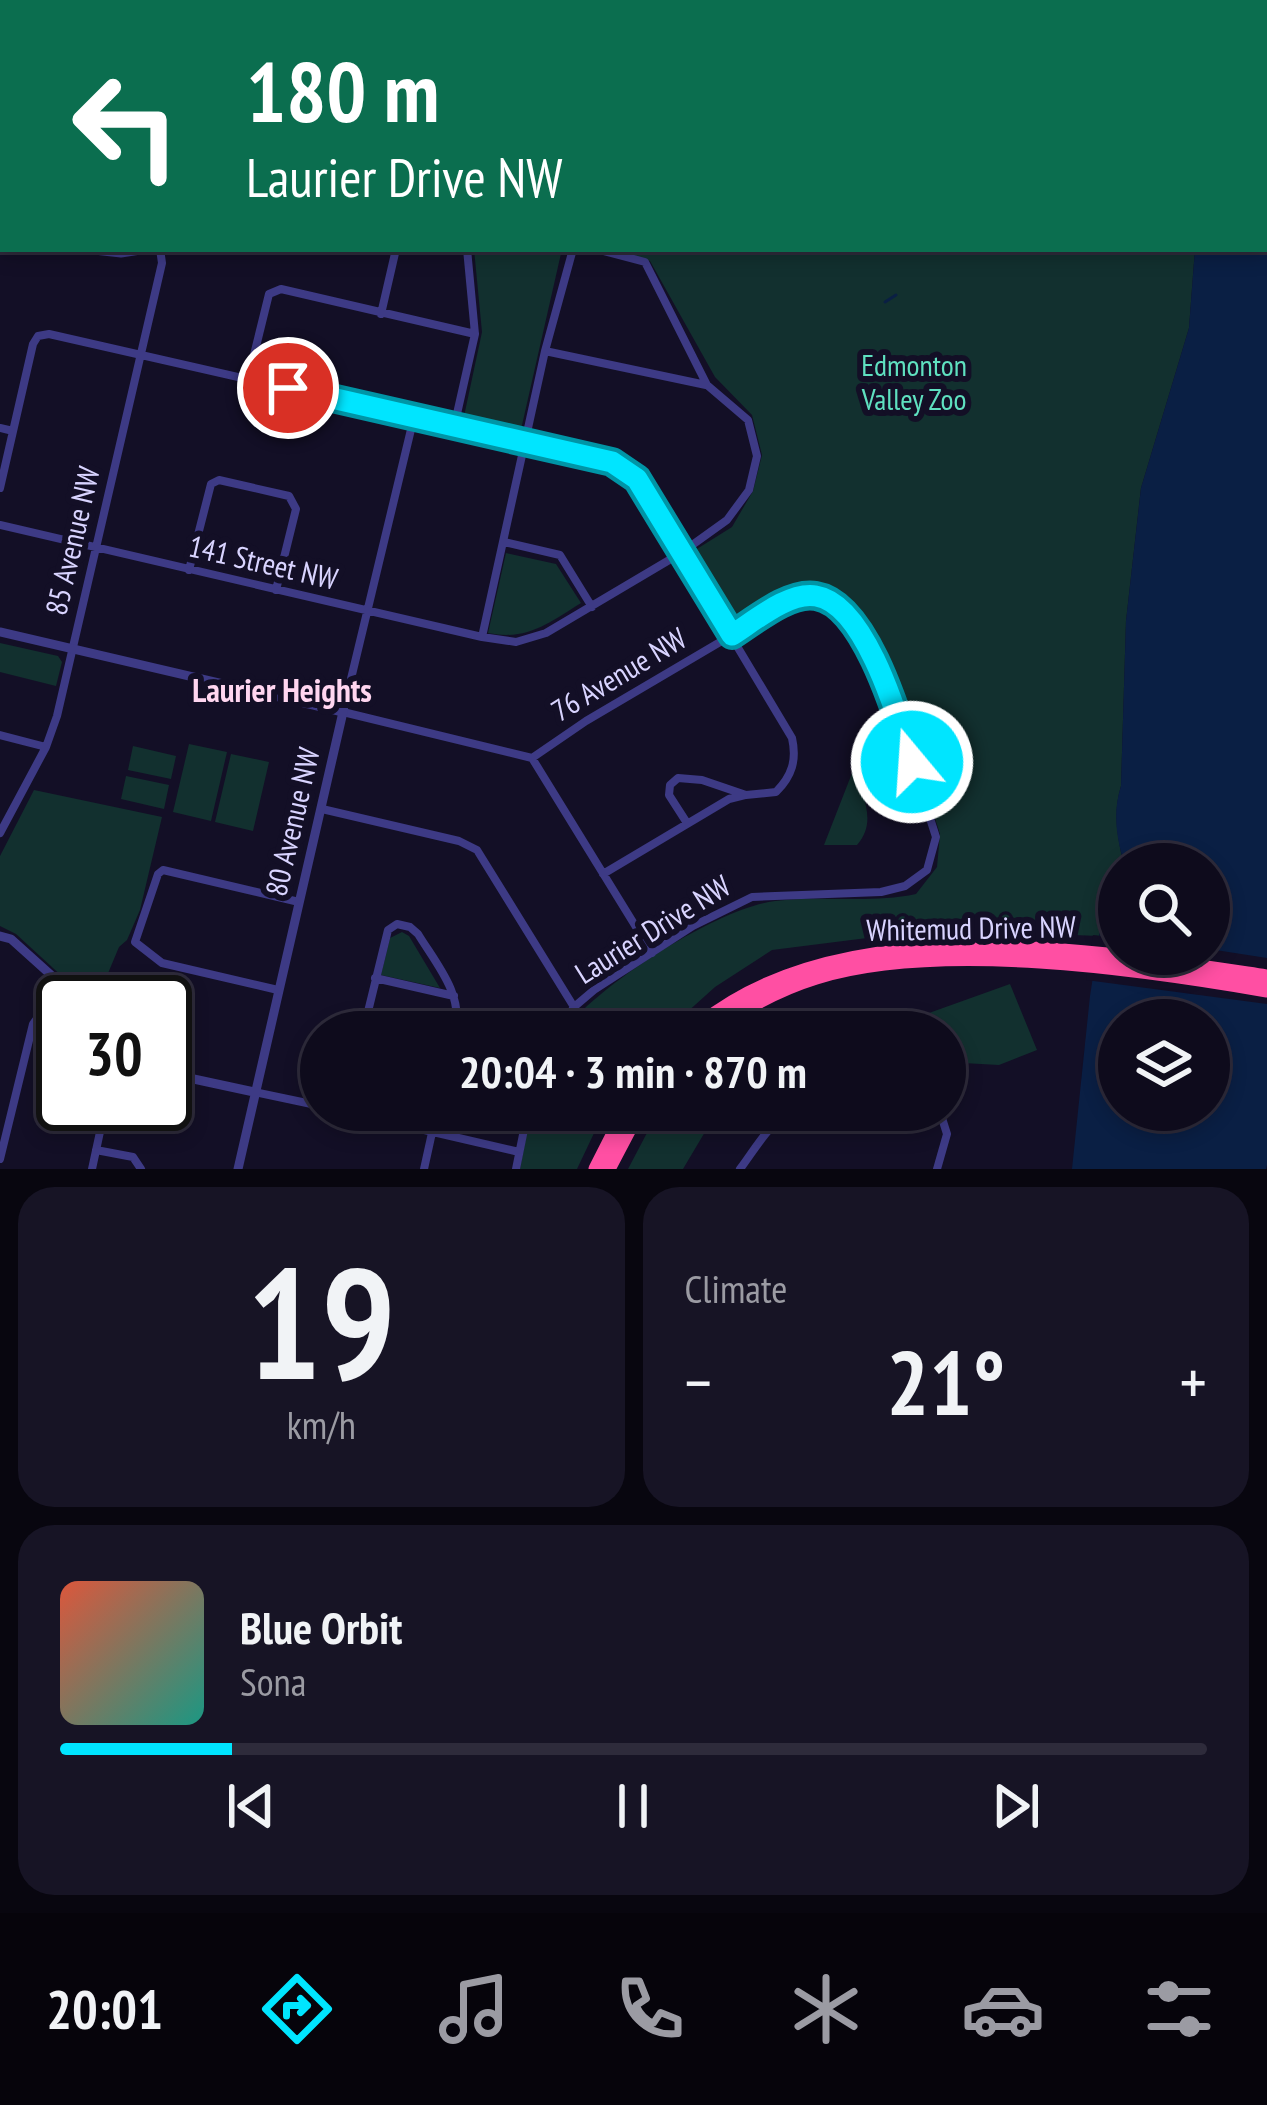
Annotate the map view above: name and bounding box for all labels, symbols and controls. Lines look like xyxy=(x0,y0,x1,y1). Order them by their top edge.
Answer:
text: 180 m xyxy=(246,36,439,145)
icon: left xyxy=(48,48,204,204)
text: Laurier Drive NW xyxy=(246,142,563,212)
pin xyxy=(237,337,339,439)
park label: Edmonton Valley Zoo xyxy=(861,345,967,418)
icon: arrive xyxy=(255,355,321,421)
street label: 85 Avenue NW xyxy=(36,463,108,619)
street label: 141 Street NW xyxy=(185,525,342,598)
street label: 76 Avenue NW xyxy=(543,618,693,729)
district label: Laurier Heights xyxy=(192,668,372,711)
position arrow xyxy=(849,699,975,825)
street label: 80 Avenue NW xyxy=(256,744,328,900)
map controls xyxy=(1098,843,1230,1131)
button: search xyxy=(1098,843,1230,975)
street label: Laurier Drive NW xyxy=(567,866,737,992)
street label: Whitemud Drive NW xyxy=(866,906,1076,949)
speed limit sign: 30 xyxy=(36,975,192,1131)
button: layers xyxy=(1098,999,1230,1131)
text: 20:04 · 3 min · 870 m xyxy=(459,1042,807,1100)
text: 19 xyxy=(247,1220,396,1422)
text: Climate xyxy=(685,1263,787,1314)
text: 21° xyxy=(886,1323,1005,1440)
text: − xyxy=(685,1339,712,1424)
text: + xyxy=(1180,1339,1207,1424)
text: km/h xyxy=(287,1399,356,1450)
text: Blue Orbit xyxy=(240,1598,402,1656)
text: Sona xyxy=(240,1656,306,1707)
icon: previous xyxy=(218,1773,284,1839)
icon: pause xyxy=(600,1773,666,1839)
icon: next xyxy=(983,1773,1049,1839)
icon: directions xyxy=(255,1967,339,2051)
icon: music xyxy=(432,1967,516,2051)
icon: phone xyxy=(608,1967,692,2051)
icon: climate xyxy=(784,1967,868,2051)
icon: car xyxy=(961,1967,1045,2051)
icon: filters xyxy=(1137,1967,1221,2051)
text: 20:01 xyxy=(46,1974,163,2044)

